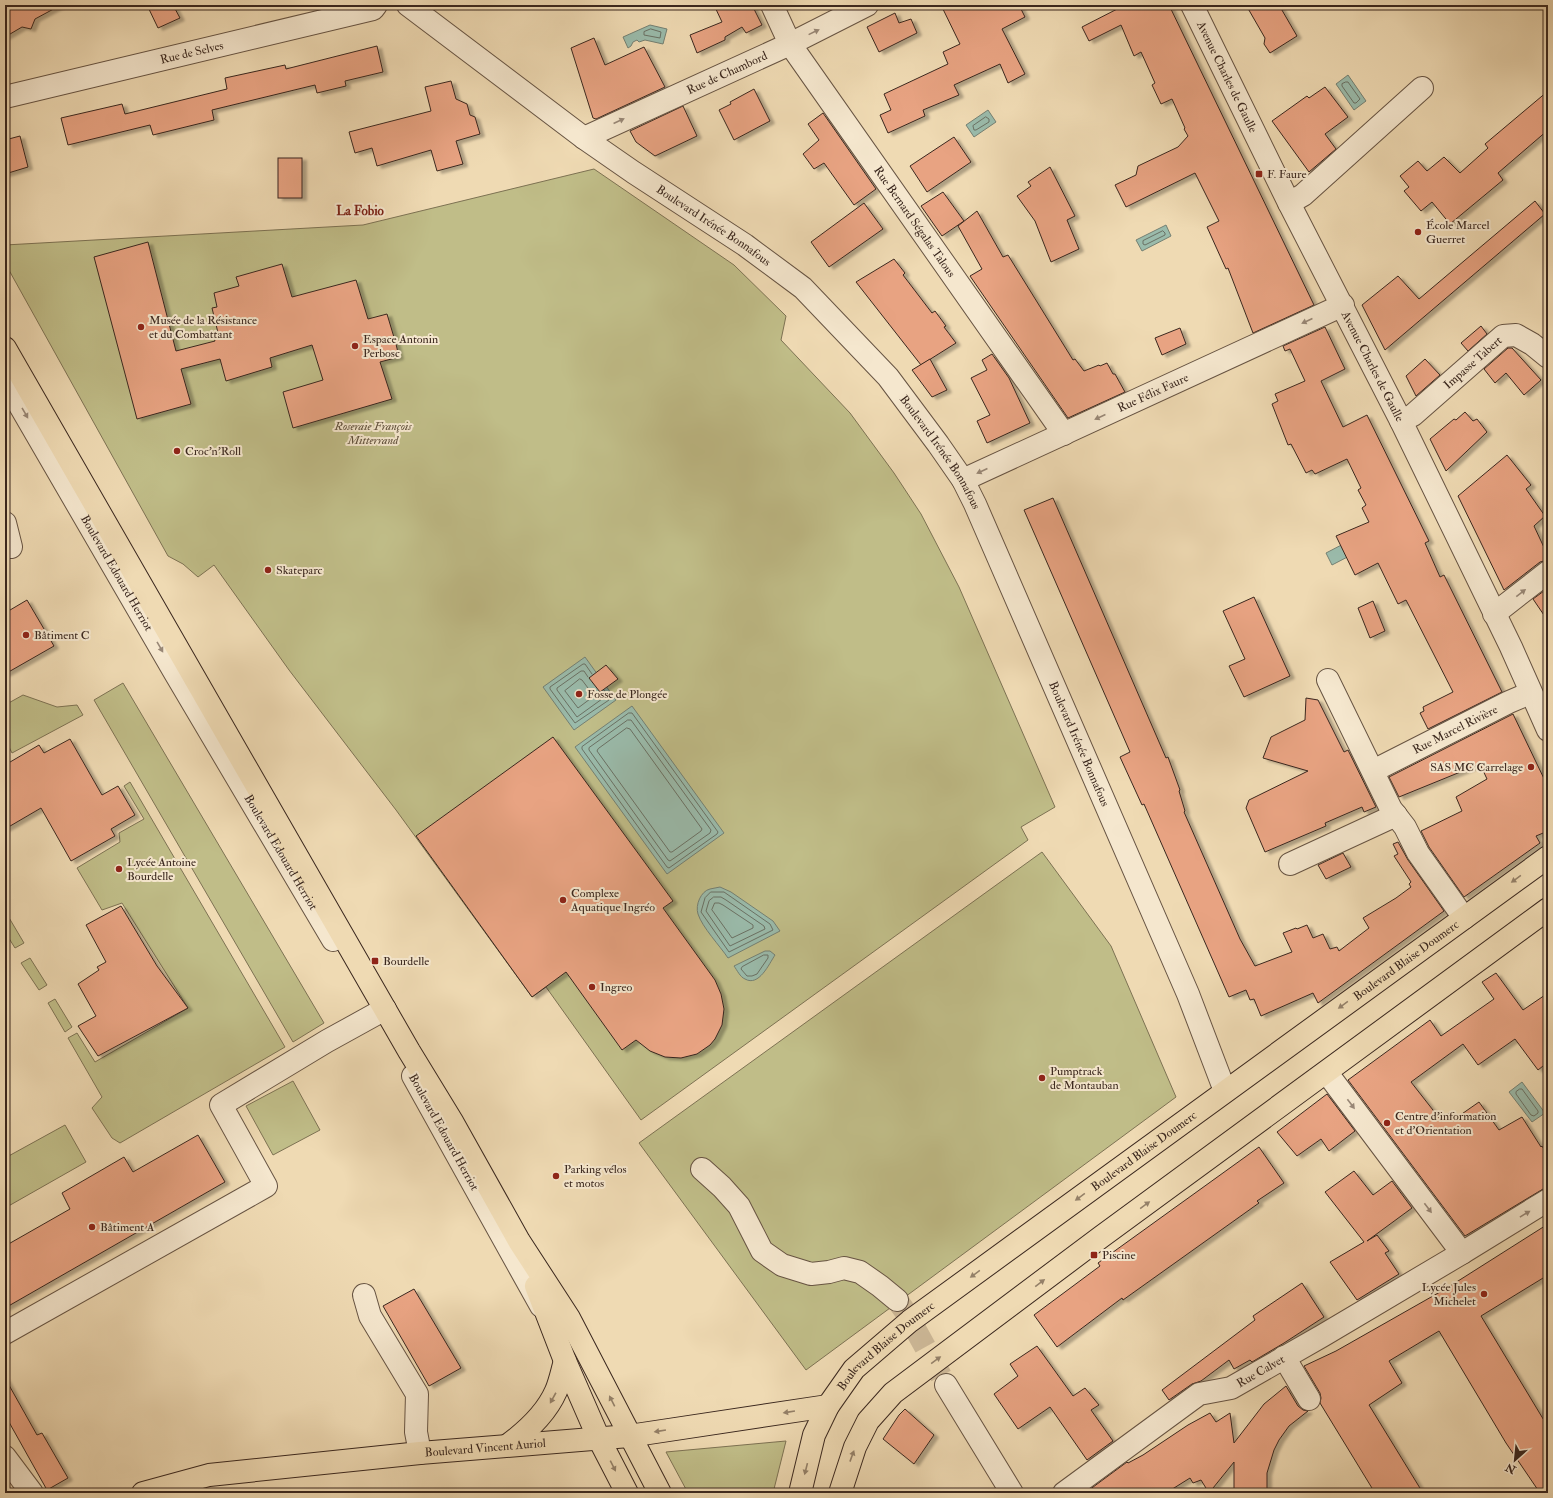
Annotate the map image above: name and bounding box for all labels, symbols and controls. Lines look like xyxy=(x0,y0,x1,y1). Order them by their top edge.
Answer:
street label: Avenue Charles de Gaulle xyxy=(1193,18,1260,135)
one-way arrow xyxy=(808,28,819,35)
street label: Rue de Selves xyxy=(159,38,225,68)
street label: Rue de Chambord xyxy=(684,48,770,98)
one-way arrow xyxy=(614,118,625,124)
street label: Rue Bernard Ségalas Talous xyxy=(870,163,959,280)
place label: F. Faure xyxy=(1267,167,1307,182)
marker: F. Faure xyxy=(1254,169,1264,179)
street label: Boulevard Irénée Bonnafous xyxy=(653,182,774,270)
district label: La Fobio xyxy=(336,203,385,219)
place label: École Marcel Guerret xyxy=(1426,218,1490,247)
marker: École Marcel Guerret xyxy=(1413,227,1423,237)
street label: Avenue Charles de Gaulle xyxy=(1337,308,1407,424)
place label: Musée de la Résistance et du Combattant xyxy=(149,313,257,342)
one-way arrow xyxy=(1301,318,1313,324)
marker: Musée de la Résistance et du Combattant xyxy=(136,322,146,332)
place label: Espace Antonin Perbosc xyxy=(363,332,438,361)
street label: Impasse Tabert xyxy=(1441,333,1506,393)
marker: Espace Antonin Perbosc xyxy=(350,341,360,351)
street label: Rue Félix Faure xyxy=(1115,370,1191,416)
street label: Boulevard Irénée Bonnafous xyxy=(896,392,983,512)
one-way arrow xyxy=(21,407,28,419)
one-way arrow xyxy=(1095,414,1106,420)
park label: Roseraie François Mitterrand xyxy=(333,419,412,448)
place label: Croc'n'Roll xyxy=(185,444,241,459)
marker: Croc'n'Roll xyxy=(172,446,182,456)
one-way arrow xyxy=(977,468,988,474)
street label: Boulevard Edouard Herriot xyxy=(77,512,156,634)
place label: Skateparc xyxy=(276,563,323,578)
marker: Skateparc xyxy=(263,565,273,575)
one-way arrow xyxy=(1515,589,1526,597)
place label: Bâtiment C xyxy=(34,628,90,643)
marker: Bâtiment C xyxy=(21,630,31,640)
one-way arrow xyxy=(156,641,163,653)
street label: Boulevard Irénée Bonnafous xyxy=(1045,679,1113,809)
place label: Fosse de Plongée xyxy=(587,687,667,702)
marker: Fosse de Plongée xyxy=(574,689,584,699)
street label: Rue Marcel Rivière xyxy=(1410,702,1500,758)
place label: SAS MC Carrelage xyxy=(1430,760,1523,775)
marker: SAS MC Carrelage xyxy=(1526,762,1536,772)
street label: Boulevard Edouard Herriot xyxy=(241,792,321,913)
place label: Lycée Antoine Bourdelle xyxy=(127,855,196,884)
marker: Lycée Antoine Bourdelle xyxy=(114,864,124,874)
one-way arrow xyxy=(1511,875,1522,884)
place label: Complexe Aquatique Ingréo xyxy=(570,886,655,915)
marker: Complexe Aquatique Ingréo xyxy=(558,895,568,905)
street label: Boulevard Blaise Doumerc xyxy=(1350,917,1462,1004)
place label: Bourdelle xyxy=(383,954,429,969)
marker: Bourdelle xyxy=(370,956,380,966)
place label: Ingreo xyxy=(600,980,632,995)
marker: Ingreo xyxy=(587,982,597,992)
one-way arrow xyxy=(1338,1001,1349,1010)
place label: Pumptrack de Montauban xyxy=(1050,1064,1119,1093)
street label: Boulevard Edouard Herriot xyxy=(405,1071,482,1193)
marker: Pumptrack de Montauban xyxy=(1037,1073,1047,1083)
one-way arrow xyxy=(1346,1098,1355,1109)
street label: Boulevard Blaise Doumerc xyxy=(1088,1108,1200,1195)
place label: Centre d'information et d'Orientation xyxy=(1395,1109,1496,1138)
marker: Centre d'information et d'Orientation xyxy=(1382,1118,1392,1128)
place label: Parking vélos et motos xyxy=(564,1162,627,1191)
marker: Parking vélos et motos xyxy=(551,1171,561,1181)
one-way arrow xyxy=(1074,1193,1085,1201)
one-way arrow xyxy=(1139,1201,1150,1209)
one-way arrow xyxy=(1424,1202,1433,1213)
one-way arrow xyxy=(1519,1211,1531,1218)
place label: Bâtiment A xyxy=(100,1220,155,1235)
marker: Bâtiment A xyxy=(87,1222,97,1232)
place label: Piscine xyxy=(1102,1248,1136,1263)
marker: Piscine xyxy=(1089,1250,1099,1260)
one-way arrow xyxy=(969,1270,980,1278)
one-way arrow xyxy=(1035,1278,1046,1287)
place label: Lycée Jules Michelet xyxy=(1422,1280,1476,1309)
marker: Lycée Jules Michelet xyxy=(1479,1289,1489,1299)
street label: Boulevard Blaise Doumerc xyxy=(834,1298,938,1394)
street label: Rue Calvet xyxy=(1234,1352,1288,1391)
one-way arrow xyxy=(931,1357,941,1365)
one-way arrow xyxy=(549,1392,556,1404)
one-way arrow xyxy=(609,1395,615,1406)
one-way arrow xyxy=(783,1409,795,1415)
one-way arrow xyxy=(654,1428,667,1434)
street label: Boulevard Vincent Auriol xyxy=(424,1436,546,1461)
north arrow xyxy=(1495,1440,1535,1480)
one-way arrow xyxy=(849,1449,855,1461)
one-way arrow xyxy=(610,1460,617,1472)
text: N xyxy=(1502,1460,1519,1477)
one-way arrow xyxy=(802,1463,808,1475)

